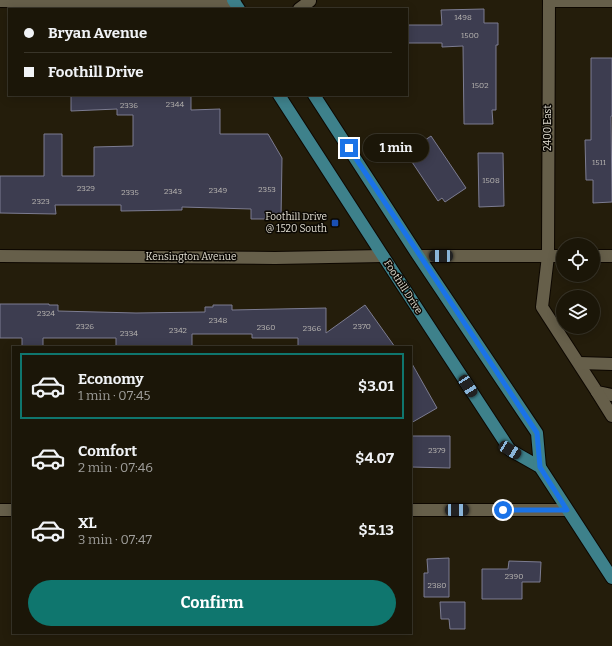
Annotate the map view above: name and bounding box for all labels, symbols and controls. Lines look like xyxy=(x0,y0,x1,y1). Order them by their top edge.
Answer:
house number: 1498 xyxy=(454,13,472,22)
text: Bryan Avenue xyxy=(48,24,147,42)
house number: 1500 xyxy=(461,31,479,40)
text: Foothill Drive xyxy=(48,63,143,81)
house number: 1502 xyxy=(472,81,489,90)
house number: 2344 xyxy=(166,100,184,109)
house number: 2336 xyxy=(120,101,138,110)
street label: 2400 East xyxy=(542,105,554,151)
callout: 1 min xyxy=(363,134,429,162)
route end xyxy=(340,139,358,157)
text: 1 min xyxy=(380,140,412,155)
house number: 1511 xyxy=(592,158,607,167)
house number: 1508 xyxy=(482,176,500,185)
house number: 2329 xyxy=(77,184,95,193)
house number: 2353 xyxy=(258,185,276,194)
house number: 2349 xyxy=(209,186,227,195)
house number: 2343 xyxy=(164,187,183,196)
house number: 2335 xyxy=(121,188,139,197)
house number: 2323 xyxy=(32,197,50,206)
place label: Foothill Drive @ 1520 South xyxy=(265,211,328,235)
marker: Foothill Drive @ 1520 South xyxy=(330,218,340,228)
map controls xyxy=(556,238,600,334)
button: locate xyxy=(556,238,600,282)
car xyxy=(429,250,453,262)
street label: Kensington Avenue xyxy=(146,251,236,263)
street label: Foothill Drive xyxy=(381,258,425,316)
button: layers xyxy=(556,290,600,334)
house number: 2324 xyxy=(37,309,55,318)
house number: 2348 xyxy=(209,316,227,325)
house number: 2326 xyxy=(76,322,94,331)
house number: 2370 xyxy=(353,322,371,331)
house number: 2360 xyxy=(257,323,275,332)
house number: 2366 xyxy=(303,324,321,333)
house number: 2342 xyxy=(169,326,187,335)
house number: 2334 xyxy=(120,329,138,338)
icon: car xyxy=(30,368,66,404)
text: Economy xyxy=(78,370,144,388)
car xyxy=(456,373,480,399)
text: $3.01 xyxy=(358,377,394,395)
text: 1 min · 07:45 xyxy=(78,388,150,403)
car xyxy=(497,439,523,461)
icon: car xyxy=(30,440,66,476)
text: Comfort xyxy=(78,442,137,460)
house number: 2379 xyxy=(428,446,446,455)
text: $4.07 xyxy=(355,449,394,467)
text: 2 min · 07:46 xyxy=(78,460,153,475)
route start xyxy=(494,501,512,519)
car xyxy=(445,504,469,516)
icon: car xyxy=(30,512,66,548)
text: XL xyxy=(78,514,97,532)
text: $5.13 xyxy=(359,521,394,539)
text: 3 min · 07:47 xyxy=(78,532,152,547)
house number: 2390 xyxy=(505,572,523,581)
button: Confirm xyxy=(28,580,396,626)
house number: 2380 xyxy=(428,581,446,590)

